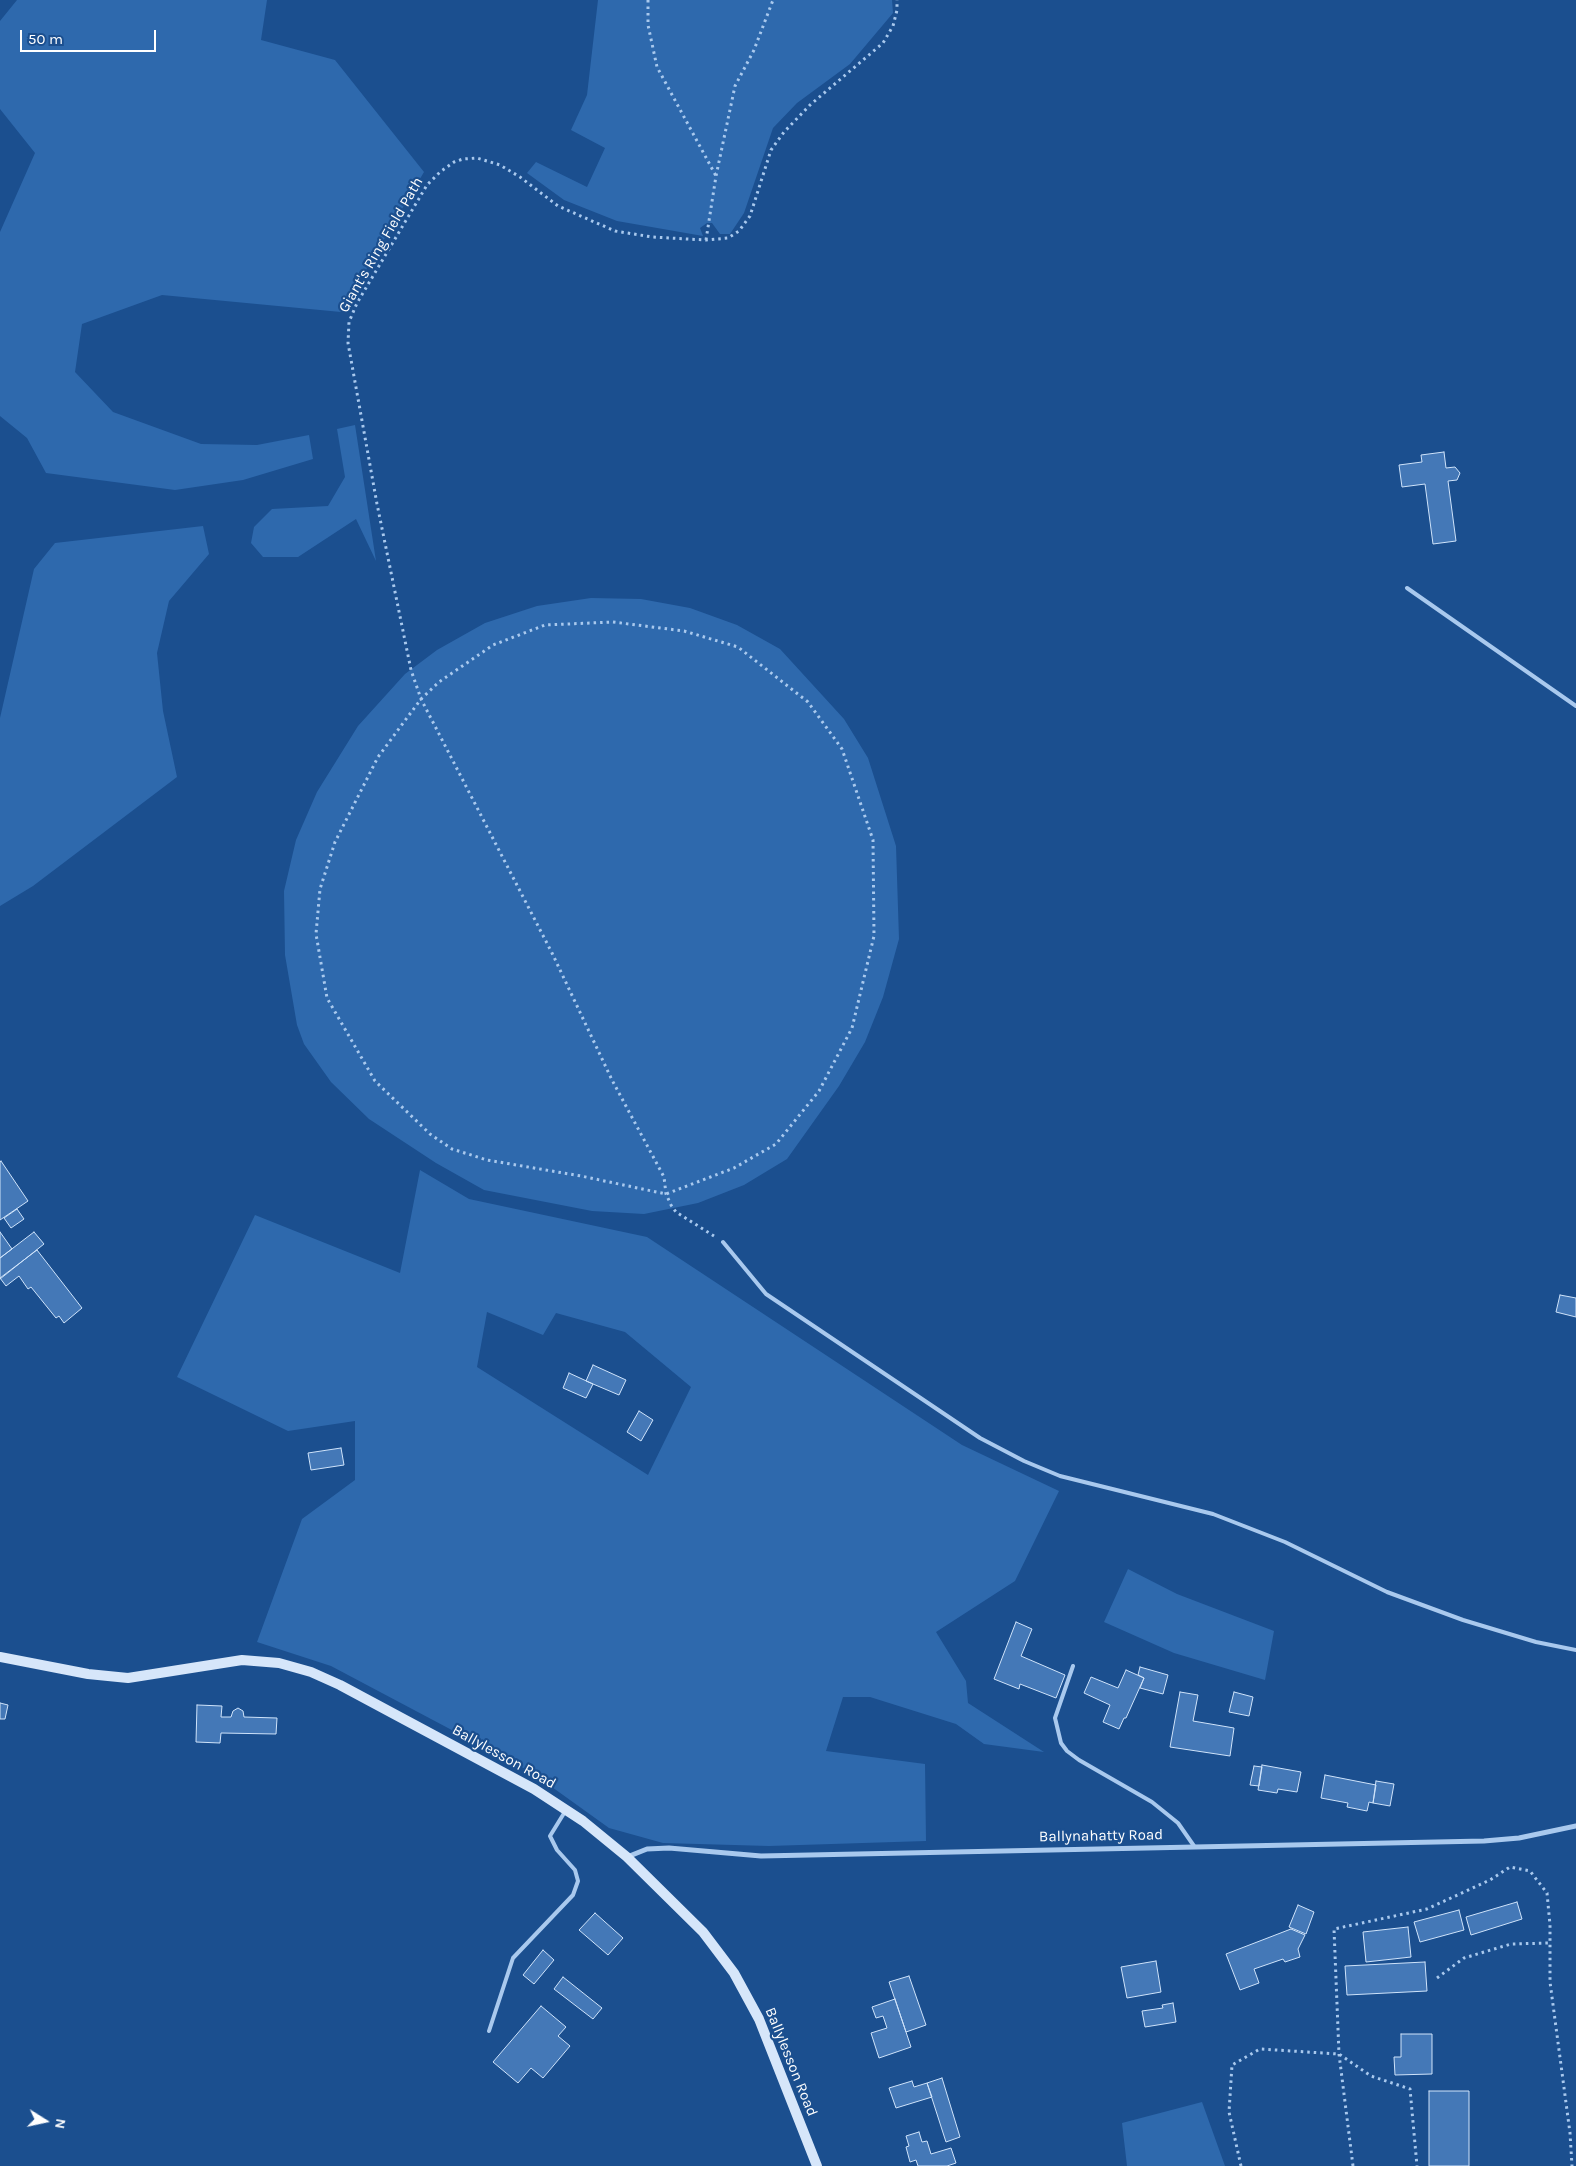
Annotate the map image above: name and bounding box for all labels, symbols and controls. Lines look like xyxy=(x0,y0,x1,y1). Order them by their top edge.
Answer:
scale bar xyxy=(22,20,159,52)
text: 50 m xyxy=(28,30,63,48)
street label: Giant's Ring Field Path xyxy=(335,174,427,316)
street label: Ballylesson Road xyxy=(449,1721,559,1793)
street label: Ballynahatty Road xyxy=(1039,1826,1163,1846)
street label: Ballylesson Road xyxy=(761,2005,821,2119)
north arrow xyxy=(20,2096,70,2146)
text: N xyxy=(51,2117,70,2130)

